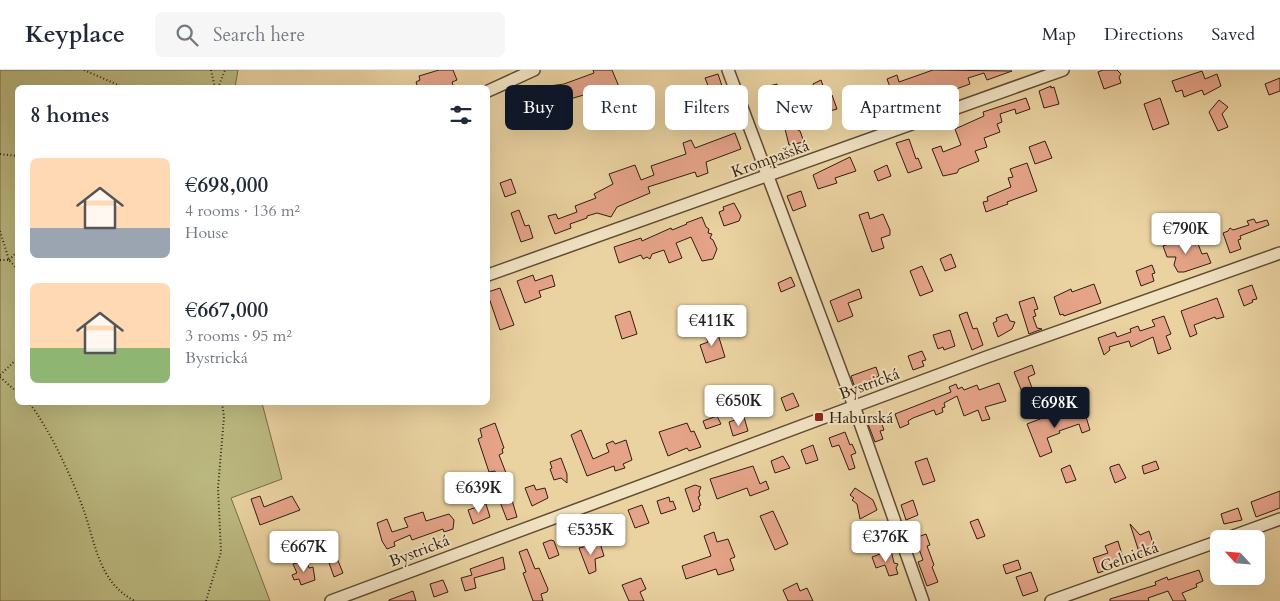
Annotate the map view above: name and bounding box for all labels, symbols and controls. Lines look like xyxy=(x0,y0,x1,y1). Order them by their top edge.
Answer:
search box xyxy=(155,12,505,57)
text: Keyplace xyxy=(25,18,125,51)
icon: search xyxy=(173,21,201,49)
text: Search here xyxy=(213,22,305,48)
text: Map xyxy=(1042,22,1076,47)
text: Directions xyxy=(1104,22,1183,47)
text: Saved xyxy=(1211,22,1255,47)
chip: Buy xyxy=(505,85,573,130)
chip: Rent xyxy=(583,85,655,130)
chip: Filters xyxy=(665,85,748,130)
chip: New xyxy=(758,85,832,130)
chip: Apartment xyxy=(842,85,959,130)
text: 8 homes xyxy=(30,101,109,130)
icon: filters xyxy=(447,101,475,129)
street label: Krompašská xyxy=(728,135,812,183)
text: €698,000 xyxy=(185,171,268,200)
icon: home xyxy=(70,178,130,238)
text: 4 rooms · 136 m² xyxy=(185,200,300,222)
pin: €790K xyxy=(1151,212,1221,255)
text: €790K xyxy=(1162,218,1210,240)
text: House xyxy=(185,222,228,244)
text: €667,000 xyxy=(185,296,268,325)
icon: home xyxy=(70,303,130,363)
pin: €411K xyxy=(677,304,747,347)
text: €411K xyxy=(688,310,736,332)
text: 3 rooms · 95 m² xyxy=(185,325,292,347)
text: Bystrická xyxy=(185,347,248,369)
street label: Bystrická xyxy=(836,363,903,405)
pin: €650K xyxy=(704,384,774,427)
pin: €698K xyxy=(1020,386,1090,429)
text: €650K xyxy=(715,390,763,412)
text: €698K xyxy=(1031,392,1079,414)
place label: Haburská xyxy=(829,407,893,429)
marker: Haburská xyxy=(813,411,825,423)
pin: €639K xyxy=(444,472,514,514)
text: €639K xyxy=(455,477,503,499)
pin: €535K xyxy=(556,514,626,556)
text: €535K xyxy=(567,519,615,541)
pin: €376K xyxy=(851,520,921,563)
text: €376K xyxy=(862,526,910,548)
street label: Bystrická xyxy=(386,529,453,572)
pin: €667K xyxy=(269,530,339,573)
north arrow xyxy=(1210,530,1265,585)
map controls xyxy=(1210,530,1265,585)
text: €667K xyxy=(280,536,328,558)
street label: Gelnická xyxy=(1097,536,1162,578)

